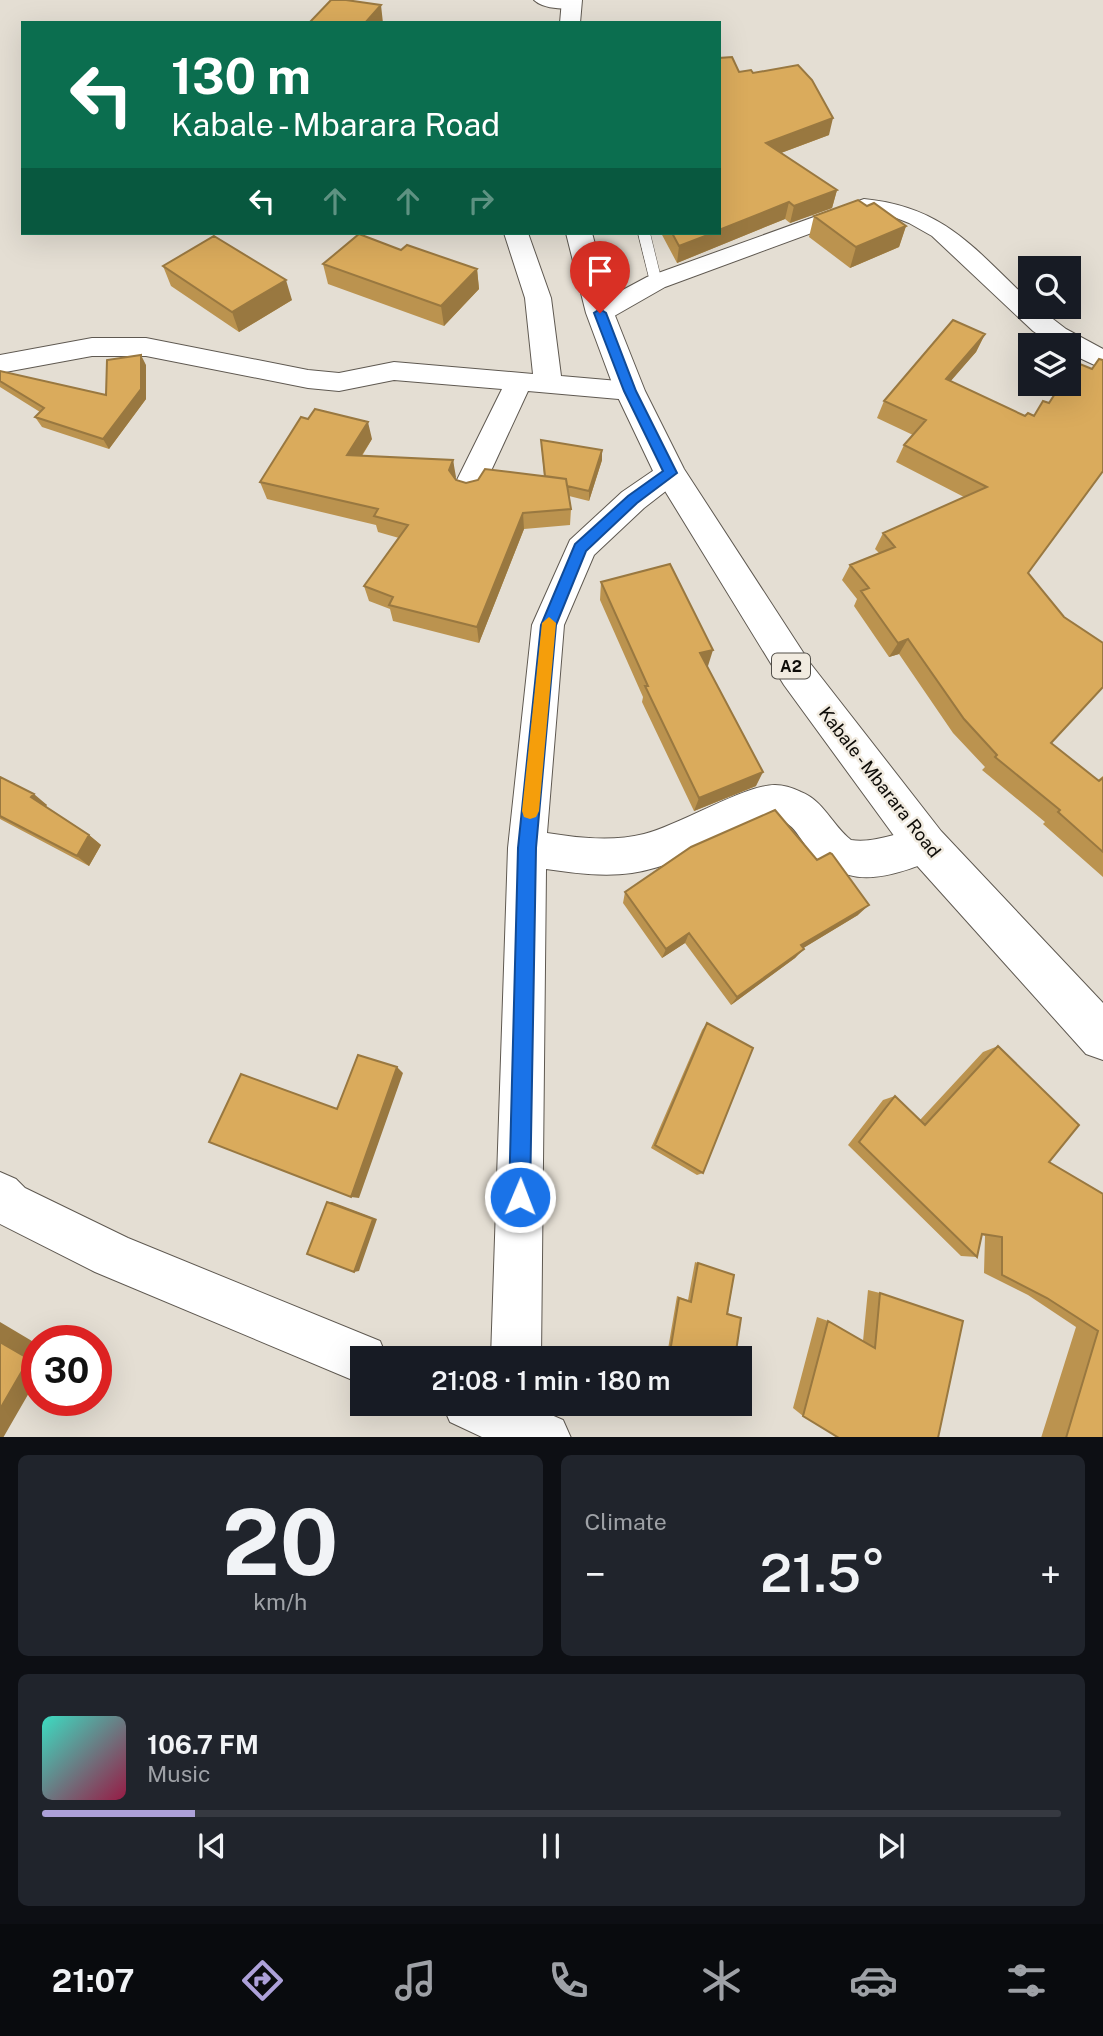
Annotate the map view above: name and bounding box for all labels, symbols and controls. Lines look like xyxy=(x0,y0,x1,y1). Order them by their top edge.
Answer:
text: 130 m xyxy=(171,47,311,105)
icon: left xyxy=(56,49,147,140)
text: Kabale - Mbarara Road xyxy=(171,106,500,143)
icon: left xyxy=(243,182,281,220)
icon: ahead xyxy=(316,182,354,220)
icon: ahead xyxy=(389,182,427,220)
icon: right xyxy=(462,182,500,220)
pin xyxy=(570,241,630,313)
icon: arrive xyxy=(581,252,619,290)
map controls xyxy=(1018,256,1081,396)
button: search xyxy=(1018,256,1081,319)
button: layers xyxy=(1018,333,1081,396)
road number: A2 xyxy=(772,653,810,678)
street label: Kabale - Mbarara Road xyxy=(815,703,945,861)
position arrow xyxy=(483,1160,557,1234)
speed limit sign: 30 xyxy=(21,1325,112,1416)
text: 21:08 · 1 min · 180 m xyxy=(432,1365,670,1396)
text: 20 xyxy=(222,1489,338,1595)
text: Climate xyxy=(585,1508,667,1535)
text: 21.5° xyxy=(760,1543,886,1604)
text: − xyxy=(585,1552,606,1597)
text: + xyxy=(1040,1552,1061,1597)
text: km/h xyxy=(253,1588,307,1615)
text: 106.7 FM xyxy=(147,1729,259,1760)
text: Music xyxy=(147,1760,211,1787)
icon: previous xyxy=(193,1827,231,1865)
icon: pause xyxy=(532,1827,570,1865)
icon: next xyxy=(872,1827,910,1865)
icon: directions xyxy=(238,1956,287,2005)
icon: music xyxy=(391,1956,440,2005)
icon: phone xyxy=(544,1956,593,2005)
icon: climate xyxy=(697,1956,746,2005)
icon: car xyxy=(849,1956,898,2005)
icon: filters xyxy=(1002,1956,1051,2005)
text: 21:07 xyxy=(52,1962,135,1999)

